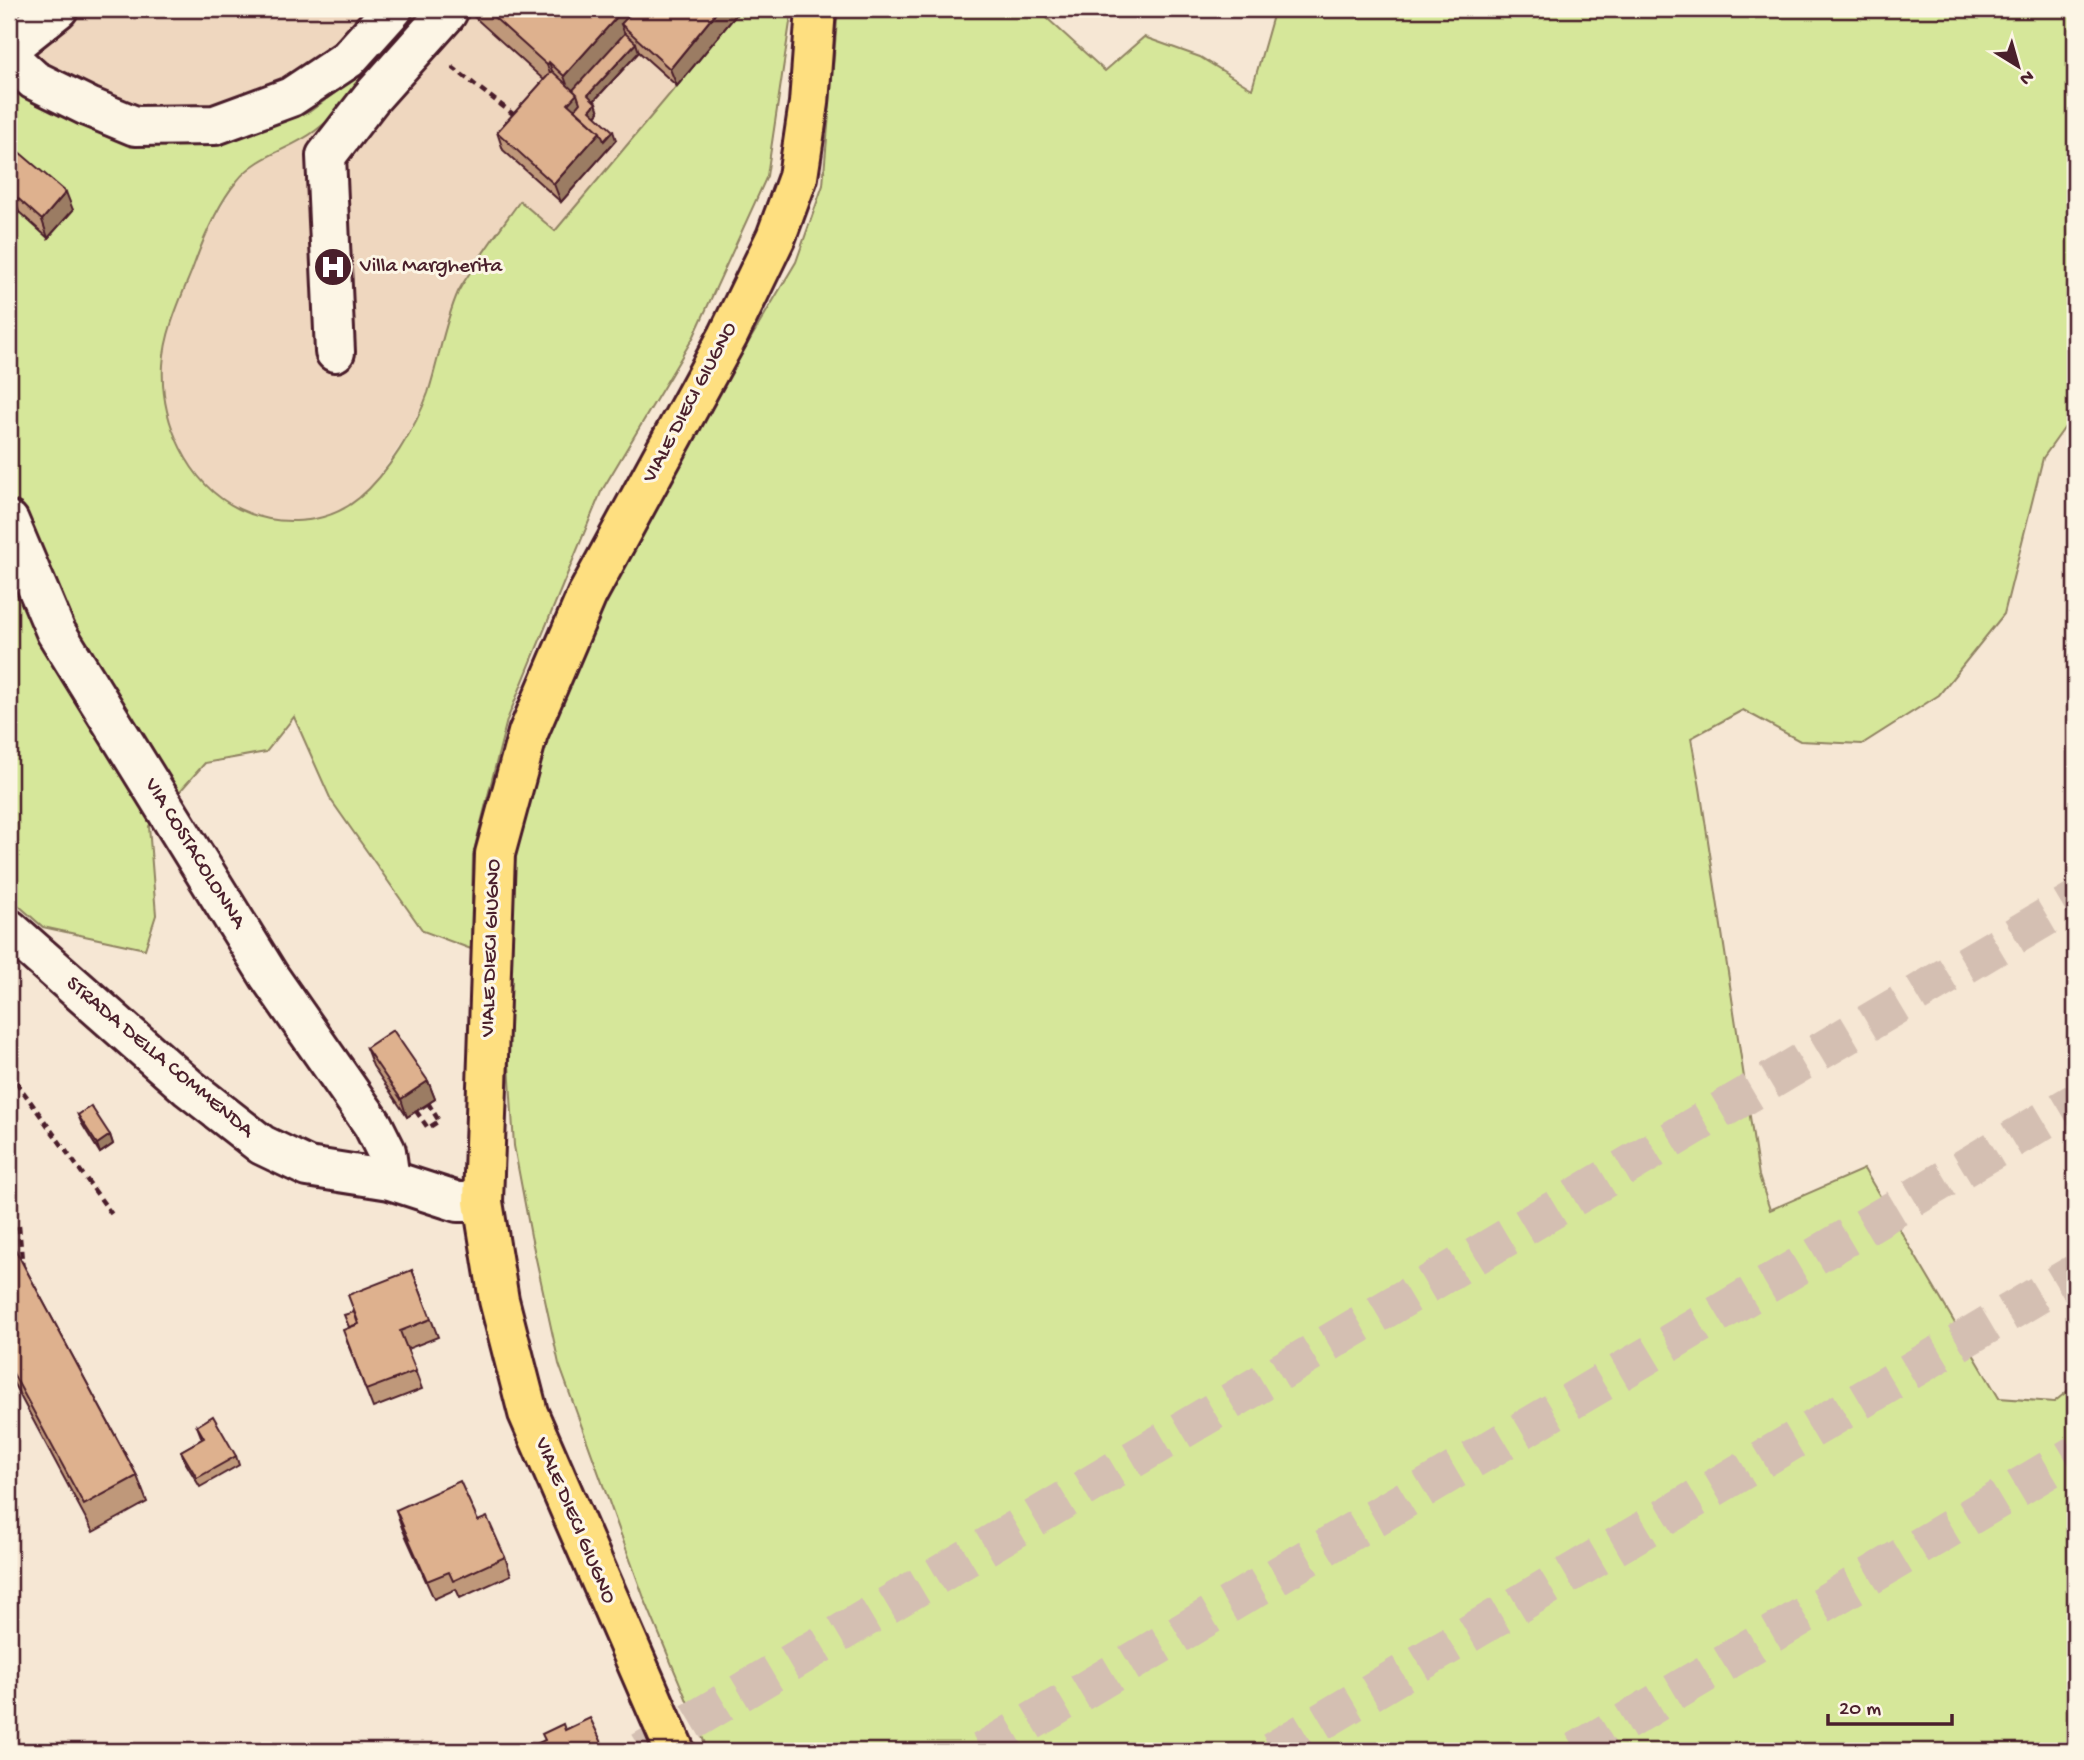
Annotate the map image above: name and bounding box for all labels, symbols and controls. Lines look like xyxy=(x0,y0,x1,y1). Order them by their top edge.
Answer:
north arrow xyxy=(1982,32,2052,102)
text: N xyxy=(2014,64,2038,90)
hospital icon: Villa Margherita xyxy=(312,246,354,288)
place label: Villa Margherita xyxy=(359,255,503,280)
street label: VIALE DIECI GIUGNO xyxy=(638,318,744,488)
street label: VIA COSTACOLONNA xyxy=(137,773,251,935)
street label: VIALE DIECI GIUGNO xyxy=(476,858,508,1038)
street label: STRADA DELLA COMMENDA xyxy=(60,972,259,1145)
street label: VIALE DIECI GIUGNO xyxy=(527,1433,620,1608)
scale bar xyxy=(1828,1683,1953,1727)
text: 20 m xyxy=(1839,1698,1881,1723)

